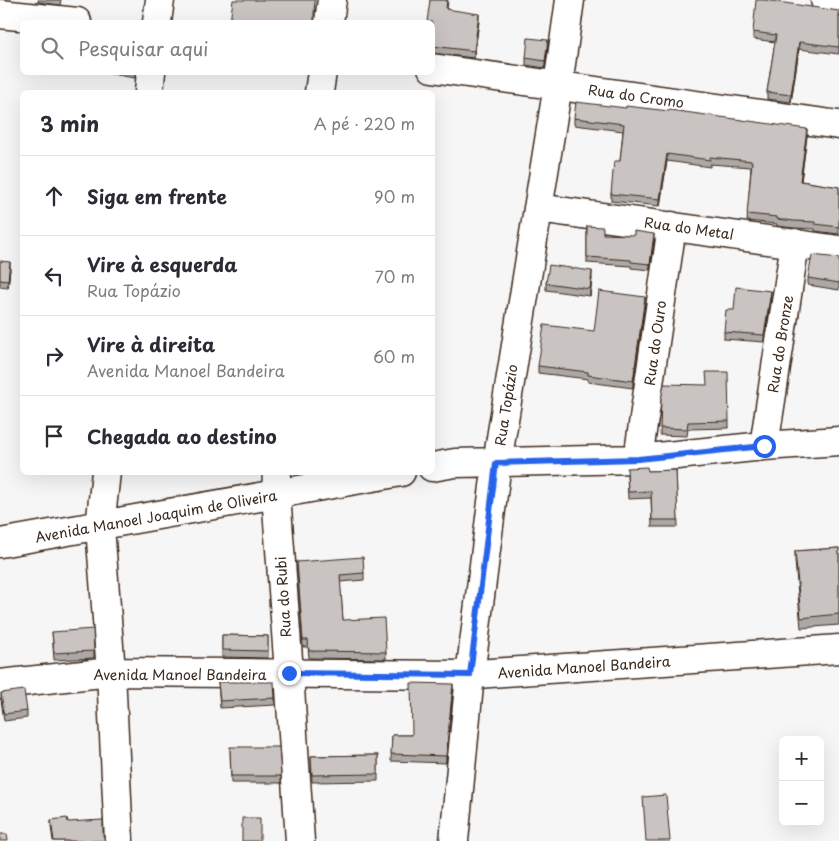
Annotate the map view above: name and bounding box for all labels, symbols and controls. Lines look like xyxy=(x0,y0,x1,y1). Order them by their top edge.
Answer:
search box xyxy=(20,20,435,75)
icon: search xyxy=(38,34,66,62)
text: Pesquisar aqui xyxy=(78,34,208,62)
street label: Rua do Cromo xyxy=(587,79,685,113)
text: 3 min xyxy=(40,107,99,139)
text: A pé · 220 m xyxy=(314,111,415,135)
icon: ahead xyxy=(40,182,68,210)
text: Siga em frente xyxy=(87,182,227,210)
text: 90 m xyxy=(374,184,415,208)
street label: Rua do Metal xyxy=(643,211,735,245)
text: Vire à esquerda xyxy=(87,250,238,278)
icon: left xyxy=(40,262,68,290)
text: 70 m xyxy=(375,264,415,288)
text: Rua Topázio xyxy=(87,278,181,302)
street label: Rua do Bronze xyxy=(762,293,798,394)
street label: Rua do Ouro xyxy=(639,299,671,387)
text: Vire à direita xyxy=(87,330,215,358)
icon: right xyxy=(40,342,68,370)
text: 60 m xyxy=(373,344,415,368)
text: Avenida Manoel Bandeira xyxy=(87,358,285,382)
street label: Rua Topázio xyxy=(489,363,523,447)
icon: arrive xyxy=(40,422,68,450)
text: Chegada ao destino xyxy=(87,422,277,450)
route start xyxy=(753,435,776,458)
street label: Avenida Manoel Joaquim de Oliveira xyxy=(33,484,279,548)
street label: Rua do Rubi xyxy=(270,556,296,638)
street label: Avenida Manoel Bandeira xyxy=(497,650,671,684)
route end xyxy=(278,662,301,685)
street label: Avenida Manoel Bandeira xyxy=(94,664,267,685)
map controls xyxy=(779,736,824,826)
button: + xyxy=(779,736,824,781)
button: − xyxy=(779,781,824,826)

